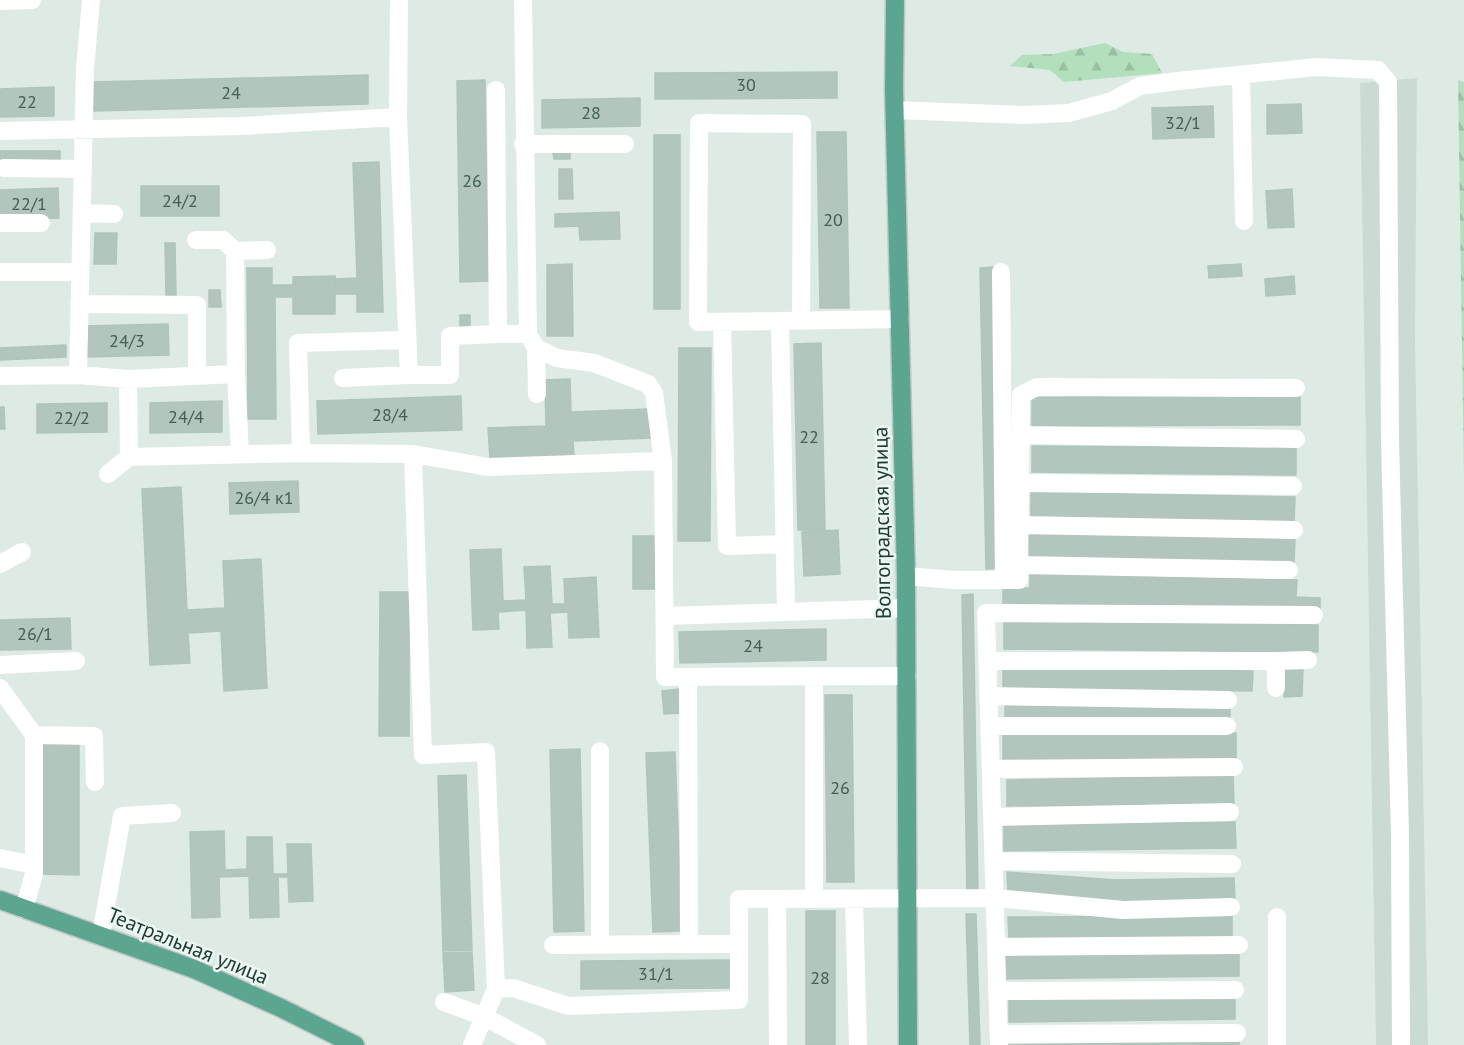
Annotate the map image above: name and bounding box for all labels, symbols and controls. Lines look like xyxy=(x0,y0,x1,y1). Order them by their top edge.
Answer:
house number: 30 xyxy=(736,73,756,96)
house number: 24 xyxy=(221,81,241,104)
house number: 22 xyxy=(17,90,37,113)
house number: 28 xyxy=(581,101,601,124)
house number: 32/1 xyxy=(1165,111,1201,134)
house number: 26 xyxy=(462,169,482,192)
house number: 24/2 xyxy=(162,189,198,212)
house number: 22/1 xyxy=(11,192,47,215)
house number: 20 xyxy=(823,208,843,231)
house number: 24/3 xyxy=(109,329,145,352)
house number: 28/4 xyxy=(372,403,408,426)
house number: 24/4 xyxy=(168,405,204,428)
house number: 22/2 xyxy=(54,406,90,429)
house number: 22 xyxy=(799,425,819,448)
street label: Волгоградская улица xyxy=(866,427,897,619)
house number: 26/4 к1 xyxy=(234,486,294,509)
house number: 26/1 xyxy=(17,622,53,645)
house number: 24 xyxy=(743,634,763,657)
house number: 26 xyxy=(830,776,850,799)
street label: Театральная улица xyxy=(104,901,273,990)
house number: 31/1 xyxy=(638,962,674,985)
house number: 28 xyxy=(810,966,830,989)

